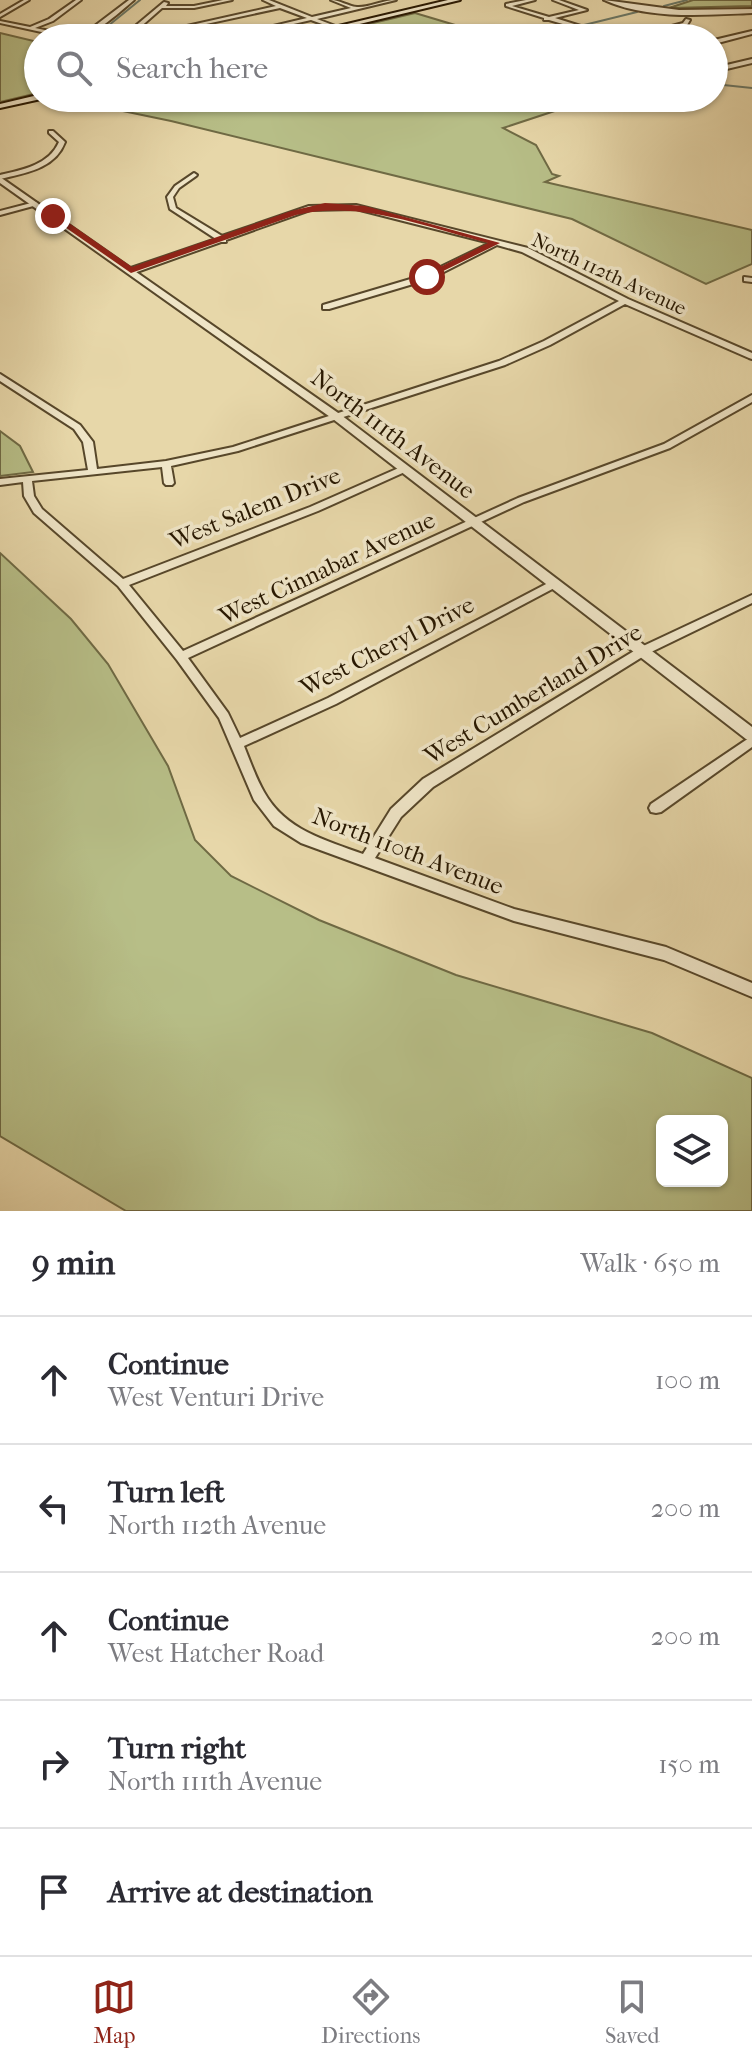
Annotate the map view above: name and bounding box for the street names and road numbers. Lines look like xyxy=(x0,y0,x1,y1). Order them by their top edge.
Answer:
street label: North 112th Avenue xyxy=(528,228,690,320)
street label: North 111th Avenue xyxy=(306,363,480,505)
street label: West Salem Drive xyxy=(164,461,345,555)
street label: West Cinnabar Avenue xyxy=(214,506,439,631)
street label: West Cheryl Drive xyxy=(295,590,479,702)
street label: West Cumberland Drive xyxy=(418,618,647,771)
street label: North 110th Avenue xyxy=(309,802,508,900)

